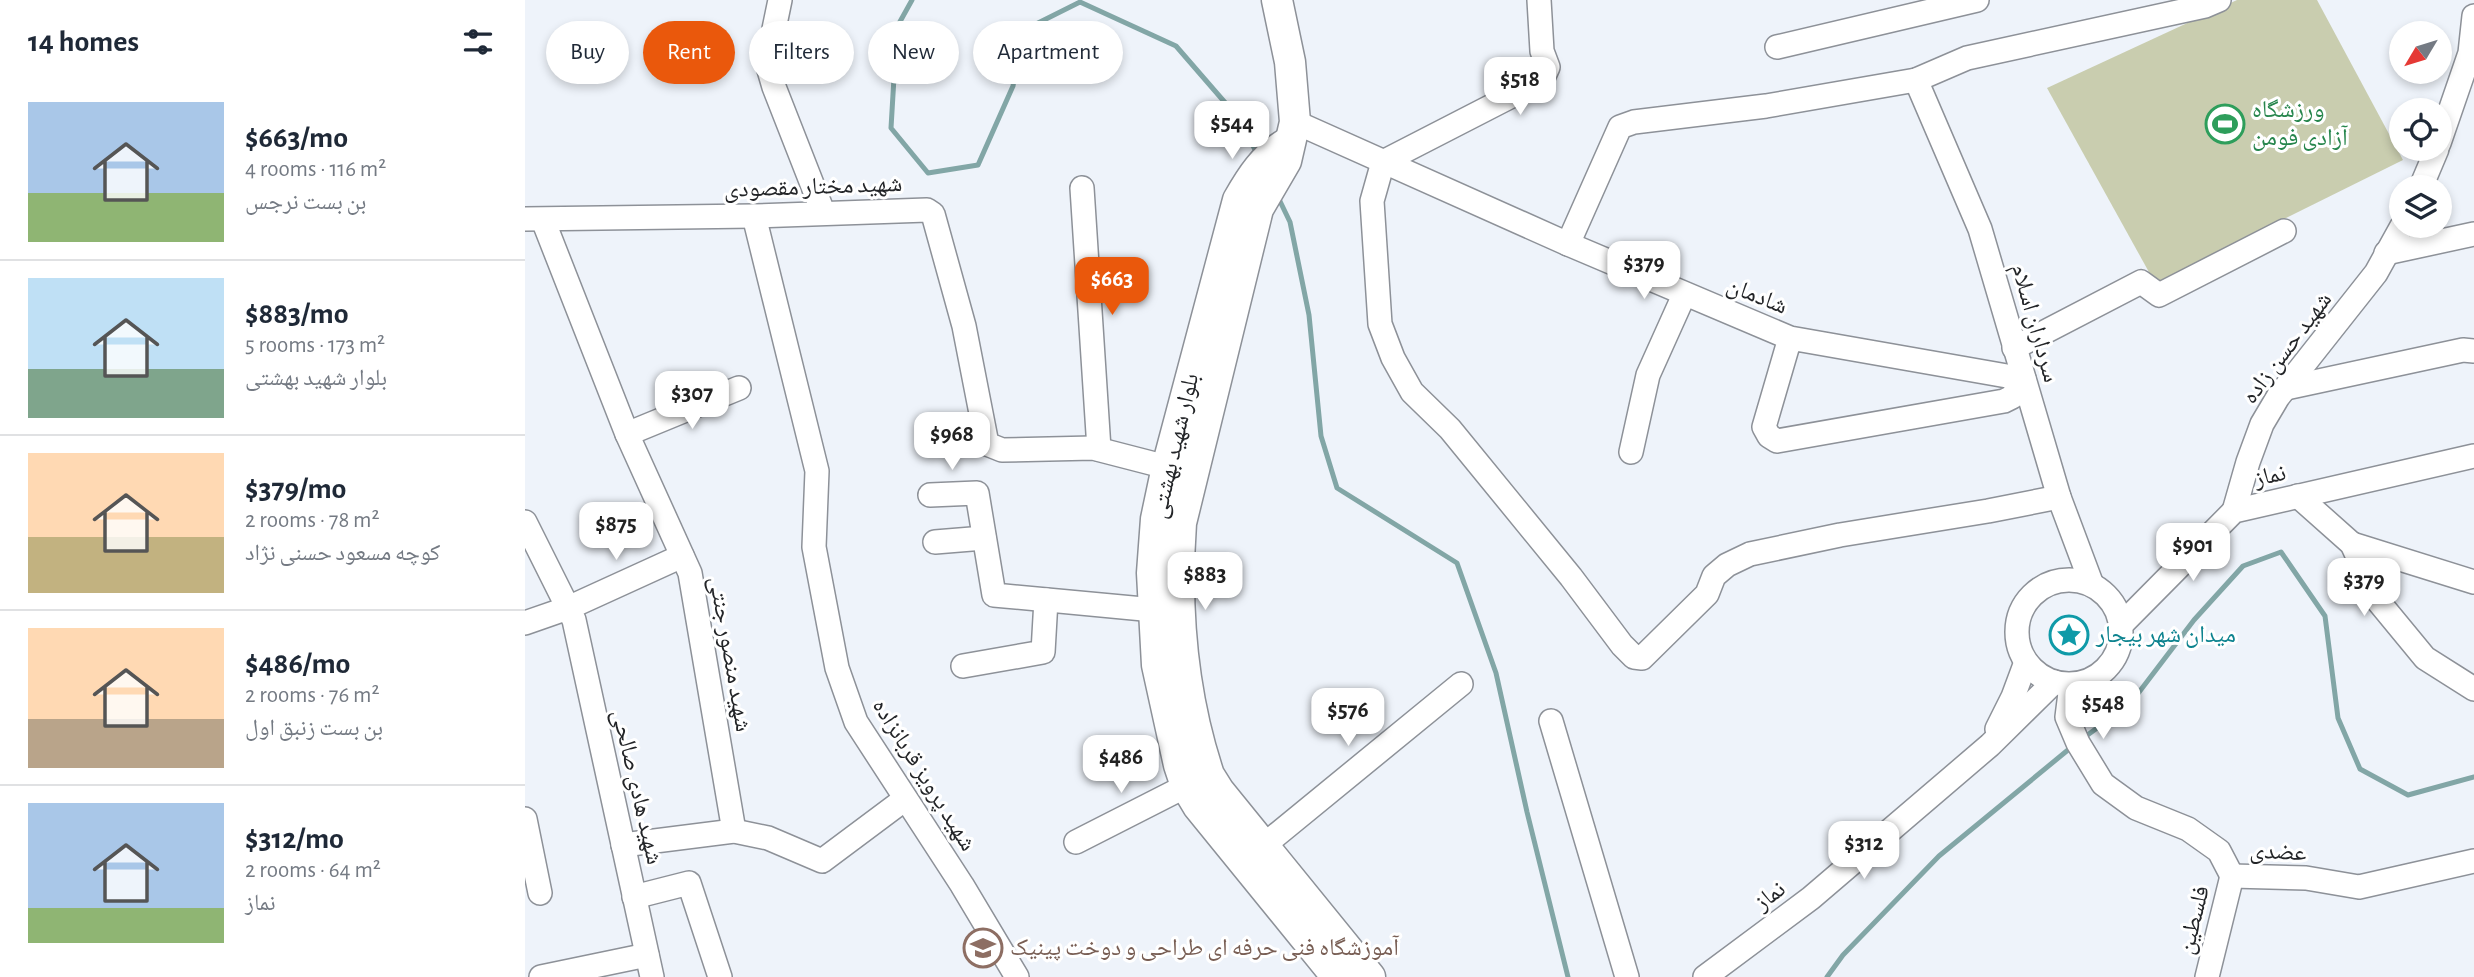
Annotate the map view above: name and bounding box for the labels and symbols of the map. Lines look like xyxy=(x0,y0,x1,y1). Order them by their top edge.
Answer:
north arrow xyxy=(2389,21,2452,84)
pin: $518 xyxy=(1479,58,1561,117)
place label: ورزشگاه آزادی فومن xyxy=(2252,98,2349,151)
pin: $544 xyxy=(1191,102,1273,161)
sports icon: ورزشگاه آزادی فومن xyxy=(2204,103,2246,145)
street label: شهید مختار مقصودی xyxy=(723,172,903,203)
pin: $379 xyxy=(1603,242,1685,301)
pin: $663 xyxy=(1071,258,1153,317)
street label: سرداران اسلام xyxy=(2004,261,2063,386)
street label: شادمان xyxy=(1723,273,1791,320)
street label: شهید حسن زاده xyxy=(2237,288,2337,409)
street label: بلوار شهید بهشتی xyxy=(1147,371,1204,521)
pin: $307 xyxy=(651,372,733,431)
pin: $968 xyxy=(911,412,993,472)
street label: نماز xyxy=(2251,461,2288,492)
pin: $875 xyxy=(575,503,657,562)
pin: $901 xyxy=(2152,524,2234,583)
pin: $883 xyxy=(1164,552,1246,612)
pin: $379 xyxy=(2323,558,2405,618)
street label: شهید منصور جنتی xyxy=(704,574,755,734)
place icon: میدان شهر بیجار xyxy=(2048,614,2090,656)
place label: میدان شهر بیجار xyxy=(2095,623,2236,648)
pin: $548 xyxy=(2062,682,2144,741)
pin: $576 xyxy=(1307,688,1389,748)
street label: شهید پرویز قربانزاده xyxy=(867,695,980,856)
street label: شهید هادی صالحی xyxy=(607,707,667,867)
pin: $486 xyxy=(1080,736,1162,795)
pin: $312 xyxy=(1823,822,1905,881)
street label: عضدی xyxy=(2249,839,2307,866)
street label: نماز xyxy=(1749,877,1790,916)
street label: فلسطین xyxy=(2174,883,2215,957)
school or university icon: آموزشگاه فنی حرفه ای طراحی و دوخت پینیک xyxy=(962,927,1004,969)
place label: آموزشگاه فنی حرفه ای طراحی و دوخت پینیک xyxy=(1010,935,1400,961)

